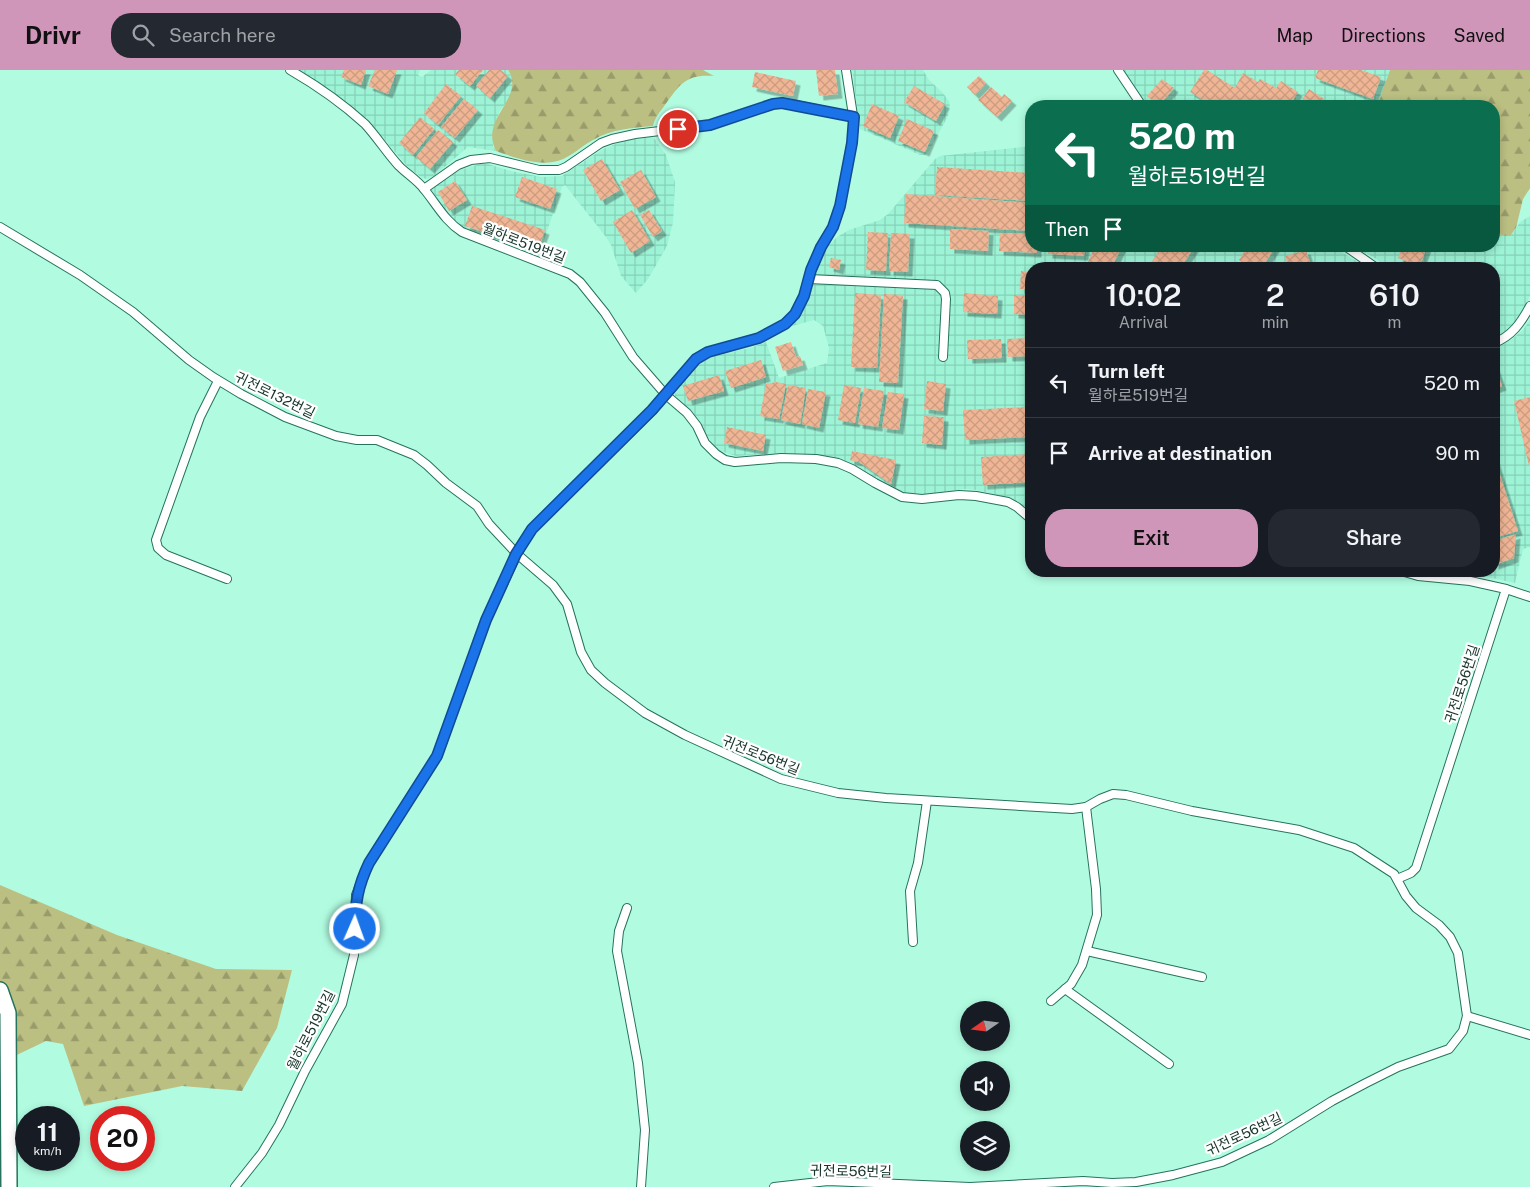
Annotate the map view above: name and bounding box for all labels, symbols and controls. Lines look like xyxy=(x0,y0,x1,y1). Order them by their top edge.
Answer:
search box xyxy=(111,13,461,58)
text: Drivr xyxy=(25,21,81,49)
icon: search xyxy=(129,21,157,49)
text: Search here xyxy=(169,24,276,46)
text: Map xyxy=(1276,25,1313,46)
text: Directions xyxy=(1341,25,1426,46)
text: Saved xyxy=(1454,25,1505,46)
pin xyxy=(657,108,699,150)
icon: arrive xyxy=(664,115,692,143)
text: 520 m xyxy=(1128,116,1236,157)
icon: left xyxy=(1045,120,1110,185)
text: 월하로519번길 xyxy=(1128,163,1266,189)
icon: arrive xyxy=(1099,215,1127,243)
text: Then xyxy=(1045,218,1089,240)
street label: 월하로519번길 xyxy=(480,220,568,266)
text: 10:02 xyxy=(1105,277,1182,313)
text: 2 xyxy=(1266,277,1285,313)
text: 610 xyxy=(1369,277,1420,313)
text: Arrival xyxy=(1119,313,1168,332)
text: min xyxy=(1262,313,1289,332)
text: m xyxy=(1387,313,1401,332)
text: Turn left xyxy=(1088,360,1165,382)
street label: 귀전로132번길 xyxy=(232,369,318,421)
icon: left xyxy=(1045,369,1073,397)
text: 520 m xyxy=(1424,372,1480,394)
text: 월하로519번길 xyxy=(1088,386,1188,405)
icon: arrive xyxy=(1045,439,1073,467)
text: Arrive at destination xyxy=(1088,442,1272,464)
text: 90 m xyxy=(1436,442,1480,464)
button: Exit xyxy=(1045,509,1258,567)
button: Share xyxy=(1268,509,1480,567)
street label: 귀전로56번길 xyxy=(1442,642,1482,726)
street label: 귀전로56번길 xyxy=(720,732,802,778)
position arrow xyxy=(328,902,380,954)
street label: 월하로519번길 xyxy=(284,987,338,1073)
north arrow xyxy=(960,1001,1010,1051)
map controls xyxy=(960,1001,1010,1171)
button: sound xyxy=(960,1061,1010,1111)
speed limit sign: 20 xyxy=(90,1106,155,1171)
street label: 귀전로56번길 xyxy=(1203,1109,1285,1159)
text: 11 xyxy=(37,1117,58,1147)
button: layers xyxy=(960,1121,1010,1171)
text: km/h xyxy=(33,1144,62,1158)
street label: 귀전로56번길 xyxy=(810,1162,892,1180)

